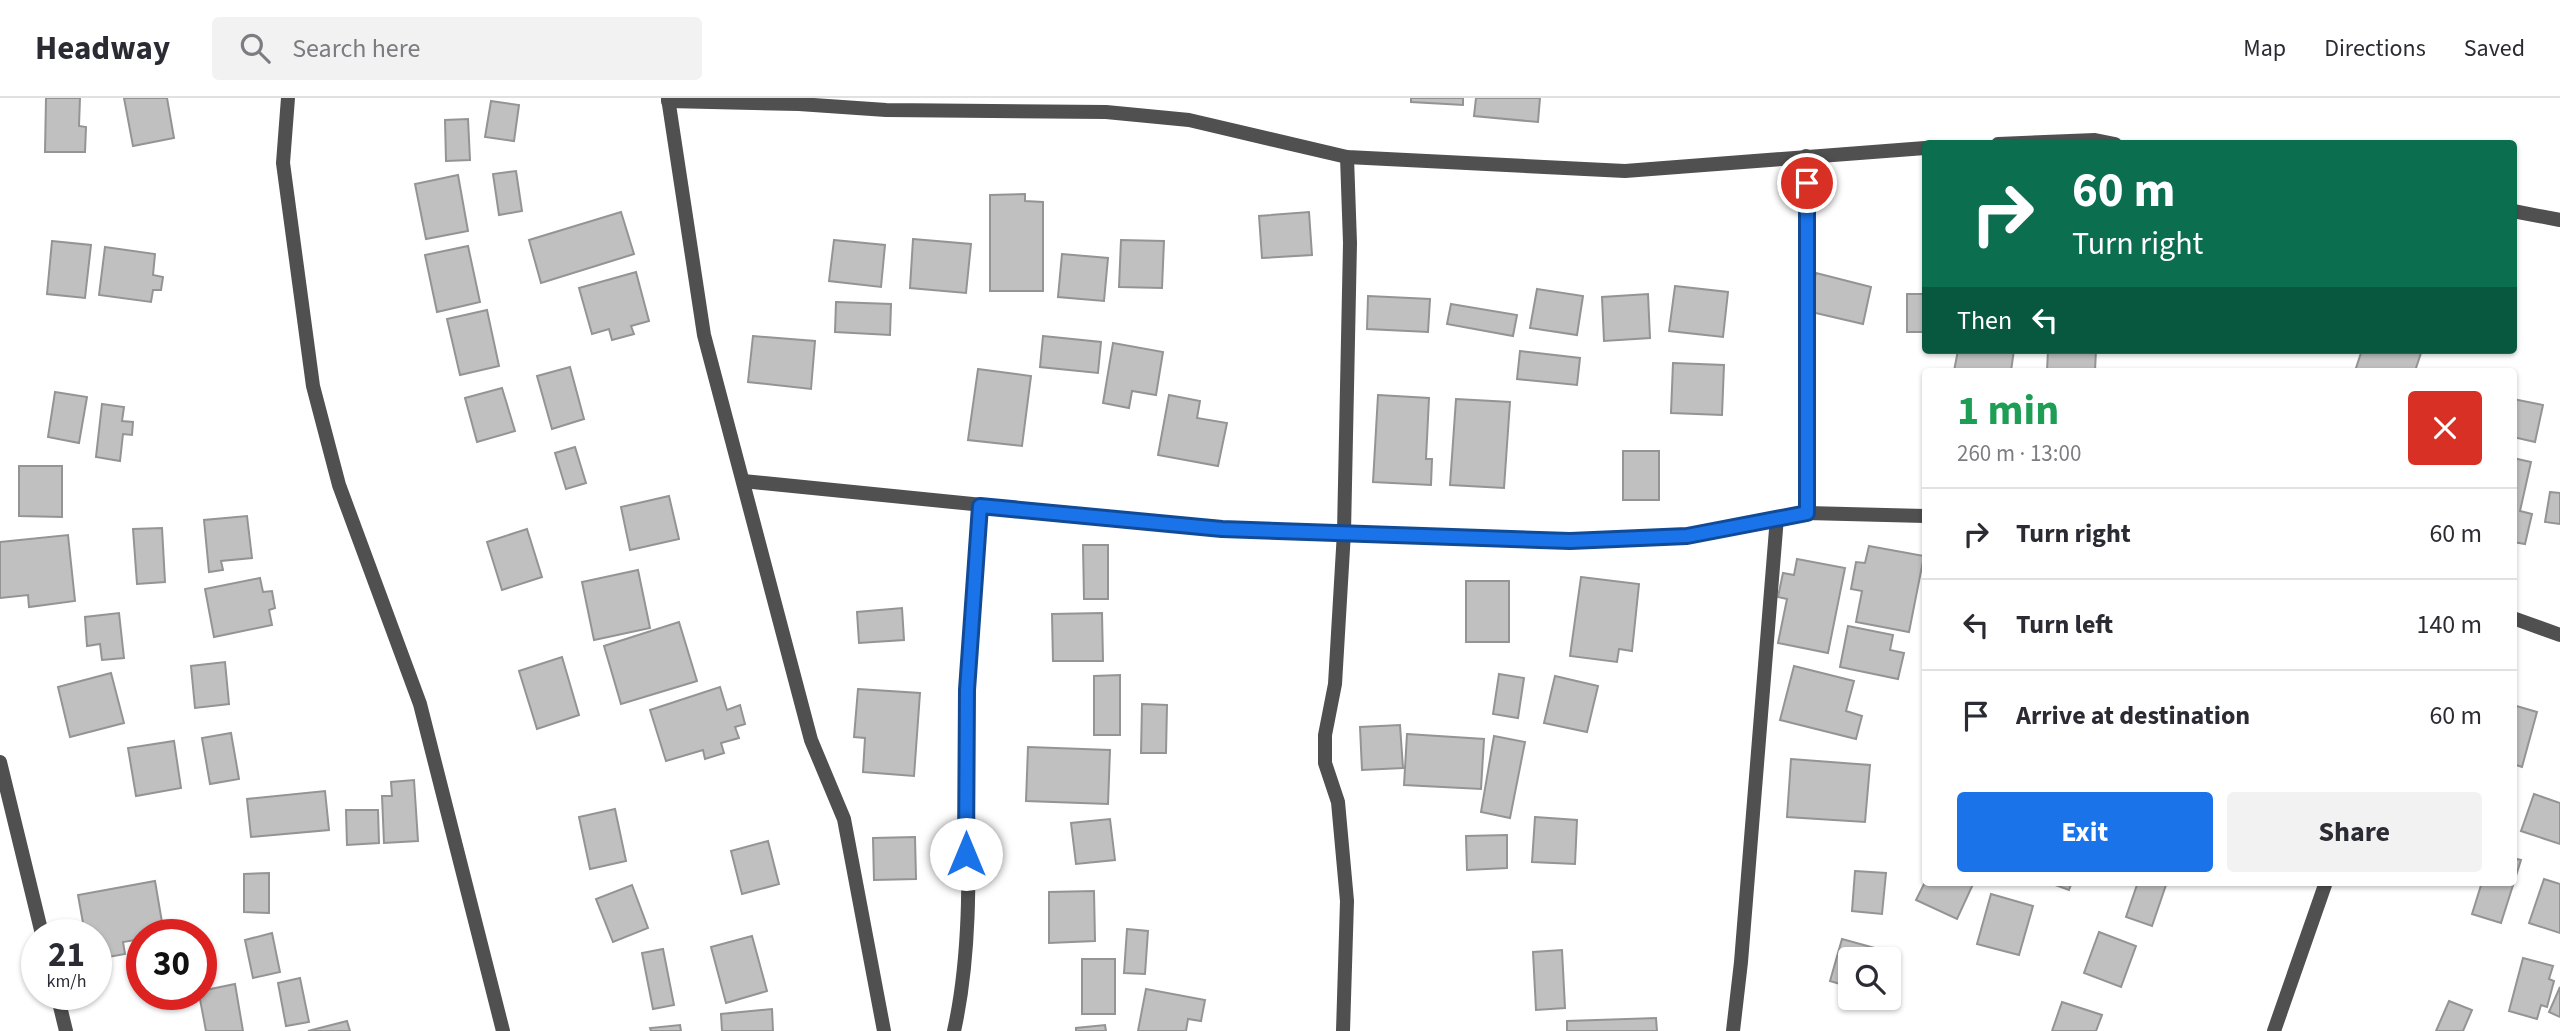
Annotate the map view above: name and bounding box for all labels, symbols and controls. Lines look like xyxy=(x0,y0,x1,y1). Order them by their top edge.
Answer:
search box xyxy=(212,17,702,80)
text: Headway xyxy=(35,25,170,72)
icon: search xyxy=(236,29,274,67)
text: Search here xyxy=(292,30,420,67)
text: Map xyxy=(2243,31,2286,66)
text: Directions xyxy=(2324,31,2426,66)
text: Saved xyxy=(2464,31,2525,66)
pin xyxy=(1777,153,1837,213)
text: 60 m xyxy=(2072,156,2176,226)
icon: arrive xyxy=(1788,164,1826,202)
icon: right xyxy=(1957,168,2048,259)
text: Turn right xyxy=(2072,221,2203,267)
icon: left xyxy=(2026,301,2064,339)
text: Then xyxy=(1957,302,2012,339)
text: 1 min xyxy=(1957,381,2059,441)
button: close xyxy=(2408,391,2482,465)
text: 260 m · 13:00 xyxy=(1957,437,2081,470)
icon: right xyxy=(1957,515,1995,553)
text: Turn right xyxy=(2016,515,2131,552)
text: 60 m xyxy=(2429,515,2482,552)
icon: left xyxy=(1957,606,1995,644)
text: Turn left xyxy=(2016,606,2113,643)
text: 140 m xyxy=(2416,606,2482,643)
icon: arrive xyxy=(1957,697,1995,735)
text: Arrive at destination xyxy=(2016,697,2250,734)
text: 60 m xyxy=(2429,697,2482,734)
button: Exit xyxy=(1957,792,2213,872)
button: Share xyxy=(2227,792,2482,872)
position arrow xyxy=(929,817,1003,891)
speed limit sign: 30 xyxy=(126,919,217,1010)
text: 21 xyxy=(48,930,85,980)
map controls xyxy=(1838,947,1901,1010)
button: search xyxy=(1838,947,1901,1010)
text: km/h xyxy=(47,969,86,994)

